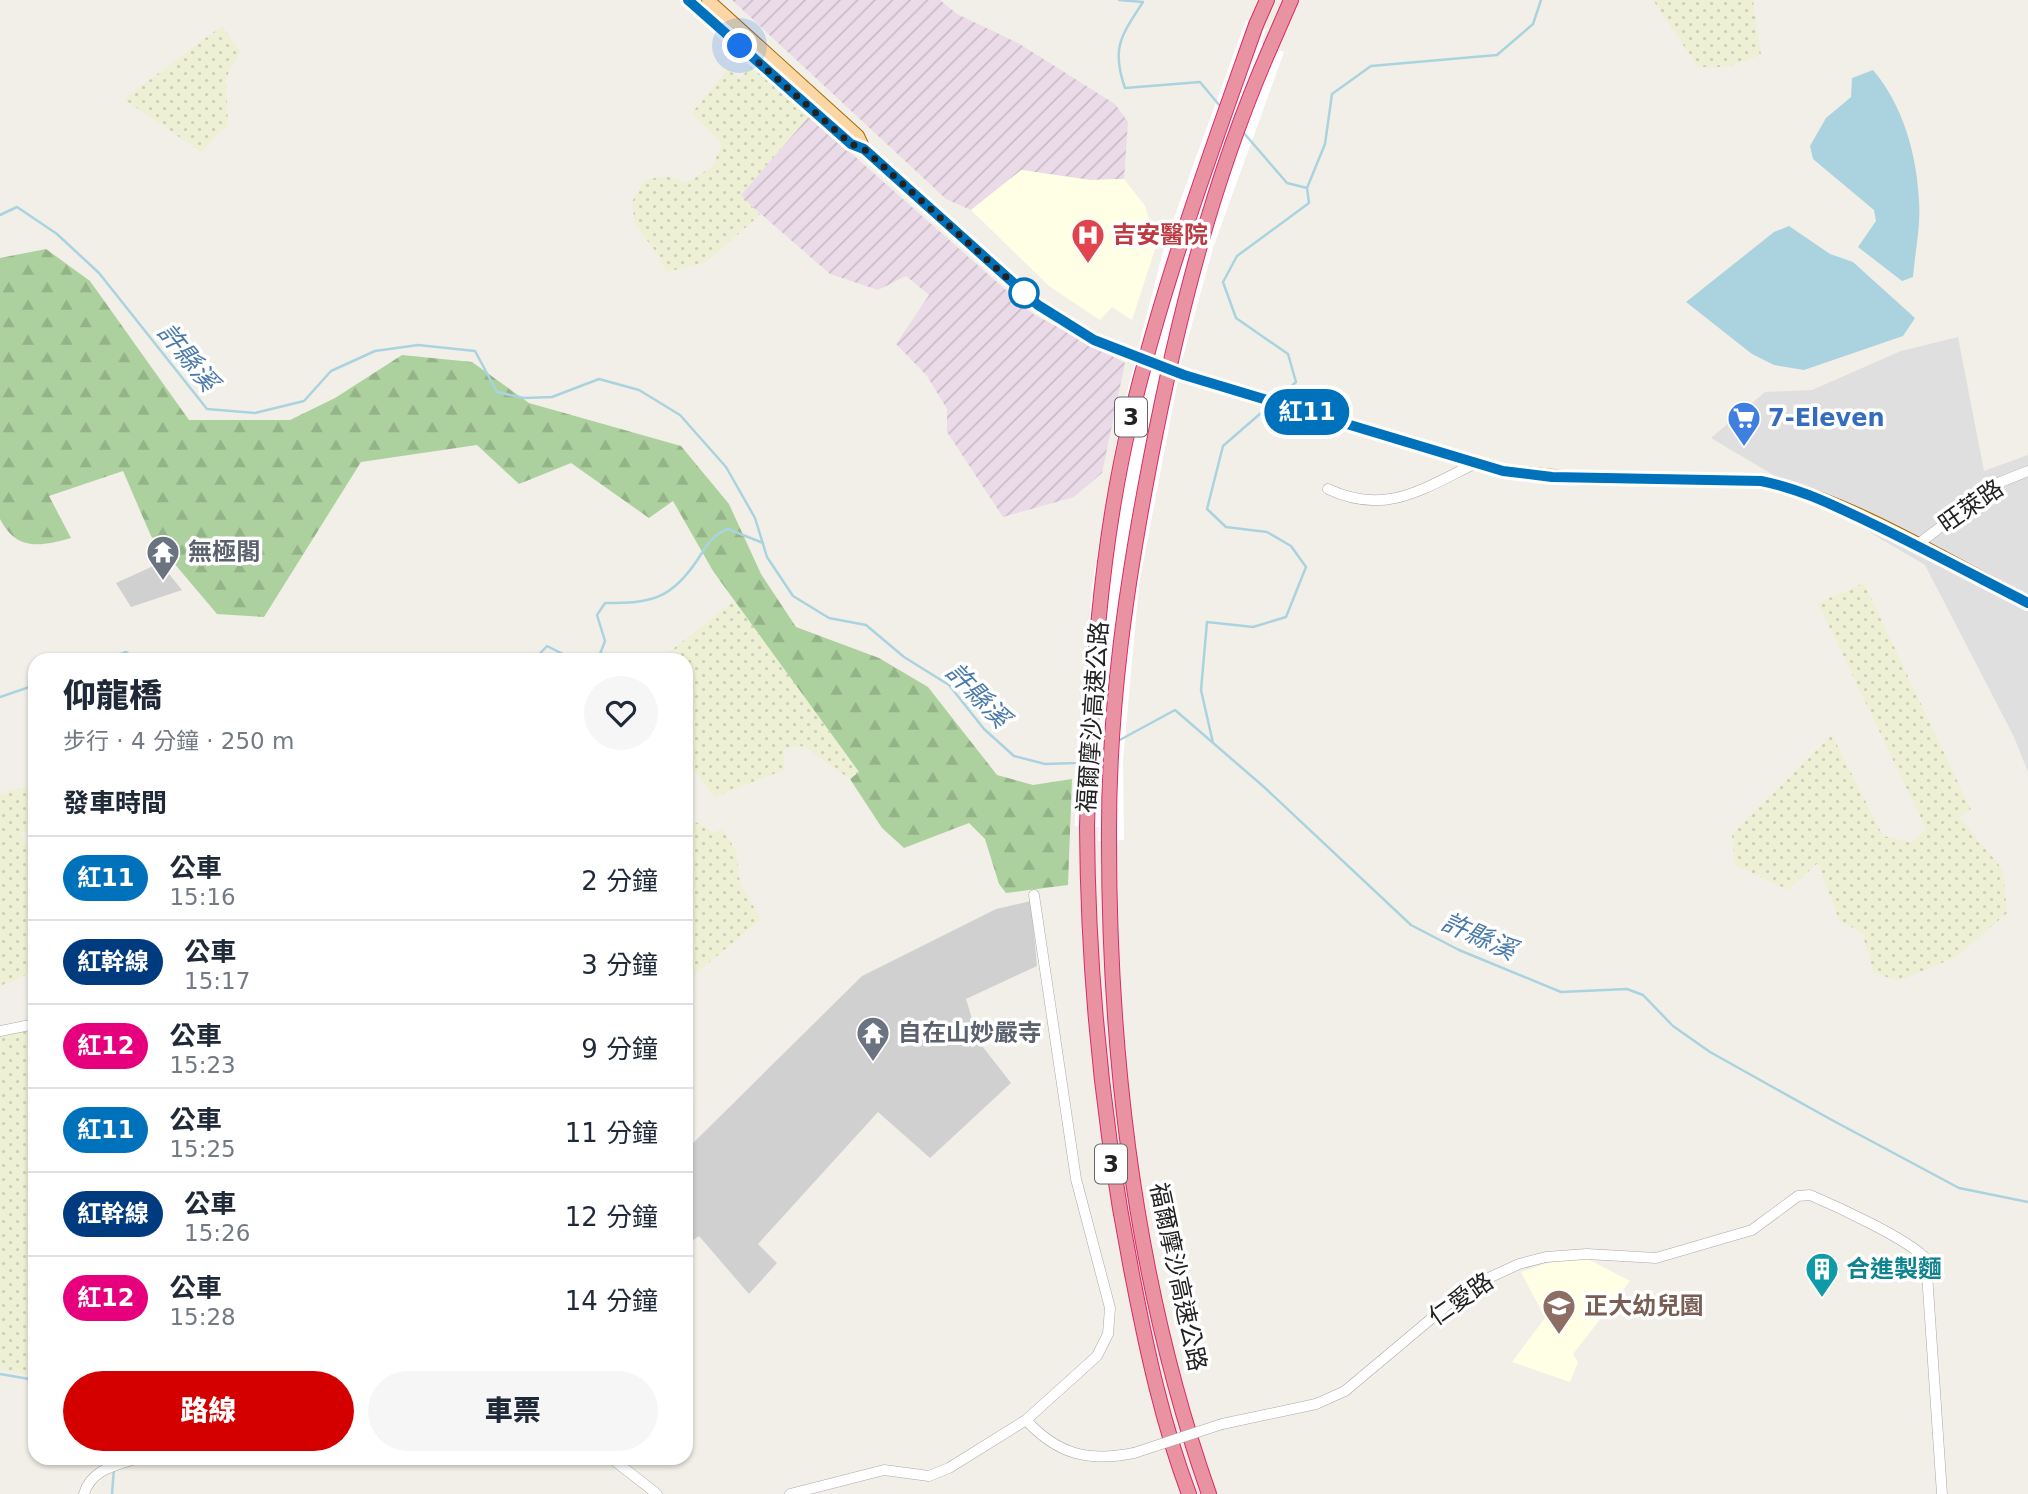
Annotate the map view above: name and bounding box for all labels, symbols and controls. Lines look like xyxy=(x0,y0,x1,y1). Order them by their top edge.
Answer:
your location xyxy=(722,28,757,63)
hospital icon: 吉安醫院 xyxy=(1069,216,1107,265)
place label: 吉安醫院 xyxy=(1112,221,1208,249)
unlabelled marker xyxy=(1009,278,1039,308)
water label: 許縣溪 xyxy=(152,317,227,400)
line badge: 紅11 xyxy=(1267,389,1347,435)
road number: 3 xyxy=(1115,398,1147,436)
text: 紅11 xyxy=(1278,398,1336,426)
supermarket icon: 7-Eleven xyxy=(1725,399,1763,448)
place label: 7-Eleven xyxy=(1768,404,1885,432)
street label: 旺萊路 xyxy=(1933,474,2009,538)
temple icon: 無極閣 xyxy=(144,533,182,582)
place label: 無極閣 xyxy=(188,538,260,566)
street label: 福爾摩沙高速公路 xyxy=(1072,620,1114,814)
water label: 許縣溪 xyxy=(940,657,1019,736)
text: 仰龍橋 xyxy=(63,676,162,715)
button: heart xyxy=(584,676,658,750)
text: 步行 · 4 分鐘 · 250 m xyxy=(63,728,294,754)
text: 發車時間 xyxy=(63,788,167,818)
text: 公車 xyxy=(169,853,221,883)
text: 紅11 xyxy=(77,864,134,892)
text: 2 分鐘 xyxy=(581,866,658,896)
text: 15:16 xyxy=(169,884,236,910)
water label: 許縣溪 xyxy=(1437,906,1524,967)
text: 公車 xyxy=(184,937,236,967)
text: 紅幹線 xyxy=(77,948,149,976)
text: 3 分鐘 xyxy=(581,950,658,980)
text: 15:17 xyxy=(184,968,250,994)
temple icon: 自在山妙嚴寺 xyxy=(854,1014,892,1063)
place label: 自在山妙嚴寺 xyxy=(898,1019,1042,1047)
text: 公車 xyxy=(169,1021,221,1051)
text: 紅12 xyxy=(77,1032,134,1060)
text: 9 分鐘 xyxy=(581,1034,658,1064)
text: 15:23 xyxy=(169,1052,236,1078)
text: 公車 xyxy=(169,1105,221,1135)
text: 紅11 xyxy=(77,1116,134,1144)
text: 11 分鐘 xyxy=(565,1118,658,1148)
text: 15:25 xyxy=(169,1136,236,1162)
road number: 3 xyxy=(1095,1144,1127,1184)
street label: 福爾摩沙高速公路 xyxy=(1144,1180,1212,1374)
text: 公車 xyxy=(184,1189,236,1219)
text: 紅幹線 xyxy=(77,1200,149,1228)
text: 12 分鐘 xyxy=(565,1202,658,1232)
text: 15:26 xyxy=(184,1220,250,1246)
building icon: 合進製麵 xyxy=(1803,1250,1841,1299)
place label: 合進製麵 xyxy=(1846,1255,1942,1283)
street label: 仁愛路 xyxy=(1423,1267,1499,1331)
text: 公車 xyxy=(169,1273,221,1303)
text: 紅12 xyxy=(77,1284,134,1312)
text: 14 分鐘 xyxy=(565,1286,658,1316)
school or university icon: 正大幼兒園 xyxy=(1540,1287,1578,1336)
place label: 正大幼兒園 xyxy=(1584,1292,1704,1320)
text: 15:28 xyxy=(169,1304,236,1330)
button: 路線 xyxy=(63,1371,354,1451)
button: 車票 xyxy=(368,1371,658,1451)

